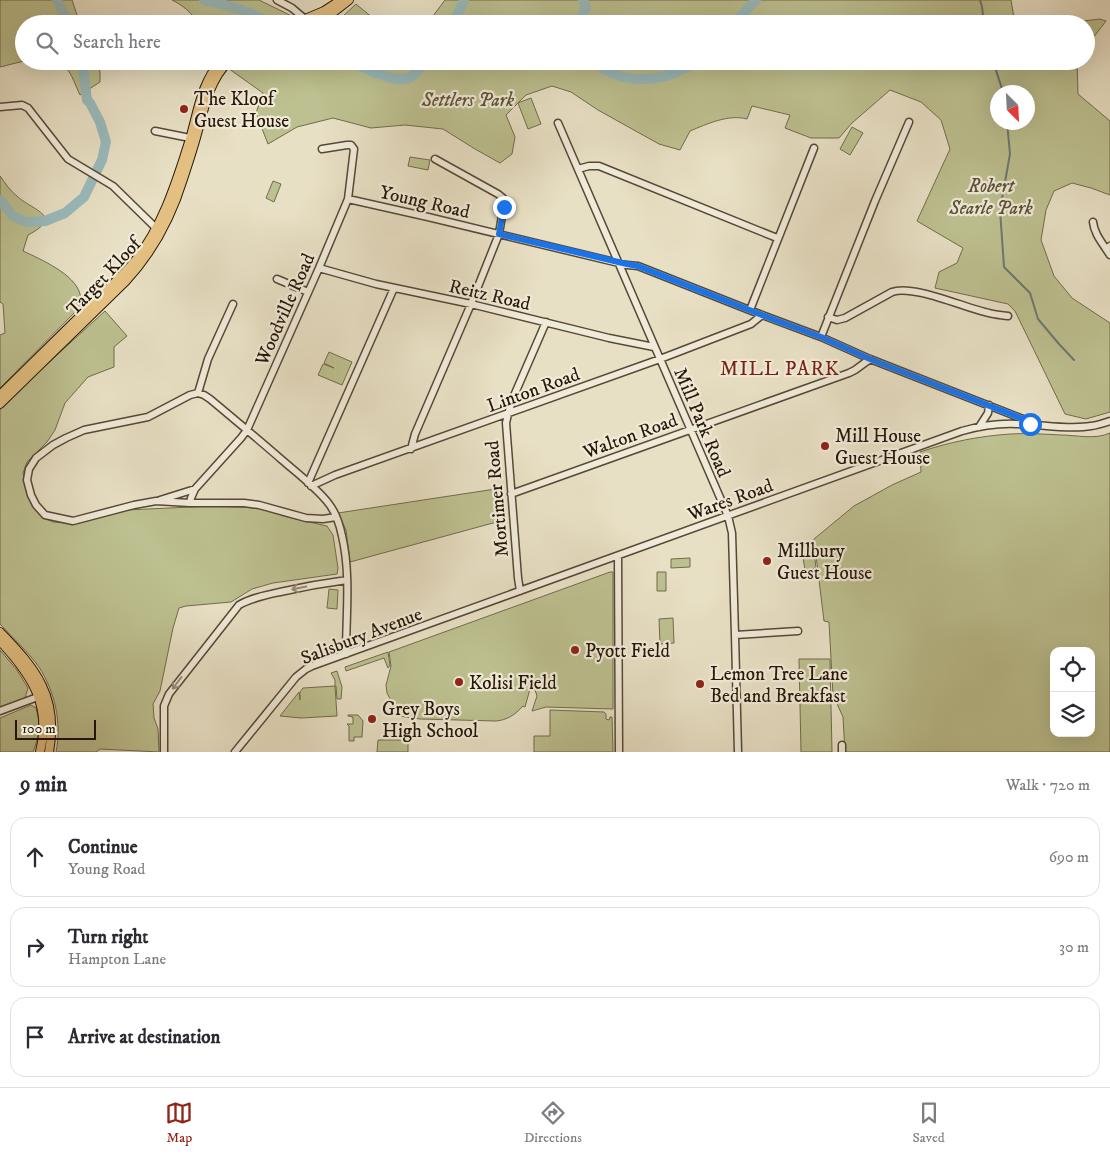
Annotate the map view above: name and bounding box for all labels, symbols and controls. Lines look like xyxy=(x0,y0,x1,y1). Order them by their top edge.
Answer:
search box xyxy=(15,15,1095,70)
icon: search xyxy=(33,29,61,57)
text: Search here xyxy=(73,31,161,54)
north arrow xyxy=(990,85,1035,130)
place label: The Kloof Guest House xyxy=(194,88,289,133)
park label: Settlers Park xyxy=(421,89,514,112)
marker: The Kloof Guest House xyxy=(178,103,190,115)
park label: Robert Searle Park xyxy=(948,175,1033,220)
street label: Young Road xyxy=(377,181,472,224)
route end xyxy=(493,196,516,219)
street label: Target Kloof xyxy=(62,231,148,321)
street label: Woodville Road xyxy=(250,250,321,370)
street label: Reitz Road xyxy=(447,275,533,316)
district label: MILL PARK xyxy=(720,357,840,382)
street label: Linton Road xyxy=(484,363,584,418)
street label: Mill Park Road xyxy=(668,364,735,481)
street label: Walton Road xyxy=(579,409,681,464)
route start xyxy=(1019,413,1042,436)
place label: Mill House Guest House xyxy=(835,425,930,470)
street label: Mortimer Road xyxy=(481,439,514,558)
marker: Mill House Guest House xyxy=(819,440,831,452)
street label: Wares Road xyxy=(684,474,777,527)
place label: Millbury Guest House xyxy=(777,540,872,585)
marker: Millbury Guest House xyxy=(761,555,773,567)
one-way arrow xyxy=(291,583,307,593)
street label: Salisbury Avenue xyxy=(298,603,426,670)
place label: Pyott Field xyxy=(585,640,671,663)
marker: Pyott Field xyxy=(569,644,581,656)
map controls xyxy=(1050,647,1095,737)
button: locate xyxy=(1050,647,1095,692)
place label: Lemon Tree Lane Bed and Breakfast xyxy=(710,663,848,708)
place label: Kolisi Field xyxy=(469,672,557,695)
one-way arrow xyxy=(171,676,182,689)
marker: Kolisi Field xyxy=(453,676,465,688)
marker: Lemon Tree Lane Bed and Breakfast xyxy=(694,678,706,690)
button: layers xyxy=(1050,692,1095,737)
place label: Grey Boys High School xyxy=(382,698,479,743)
marker: Grey Boys High School xyxy=(366,713,378,725)
scale bar xyxy=(15,717,96,740)
text: 100 m xyxy=(22,720,56,738)
text: 9 min xyxy=(20,772,67,798)
text: Walk · 720 m xyxy=(1006,775,1090,795)
text: Continue xyxy=(68,836,138,859)
icon: ahead xyxy=(21,843,49,871)
text: 690 m xyxy=(1049,847,1089,867)
text: Young Road xyxy=(68,859,145,879)
text: Turn right xyxy=(68,926,148,949)
icon: right xyxy=(21,933,49,961)
text: 30 m xyxy=(1059,937,1089,957)
text: Hampton Lane xyxy=(68,949,166,969)
icon: arrive xyxy=(21,1023,49,1051)
text: Arrive at destination xyxy=(68,1026,220,1049)
tab: Map xyxy=(165,1099,193,1147)
tab: Directions xyxy=(524,1099,582,1147)
tab: Saved xyxy=(913,1099,945,1147)

